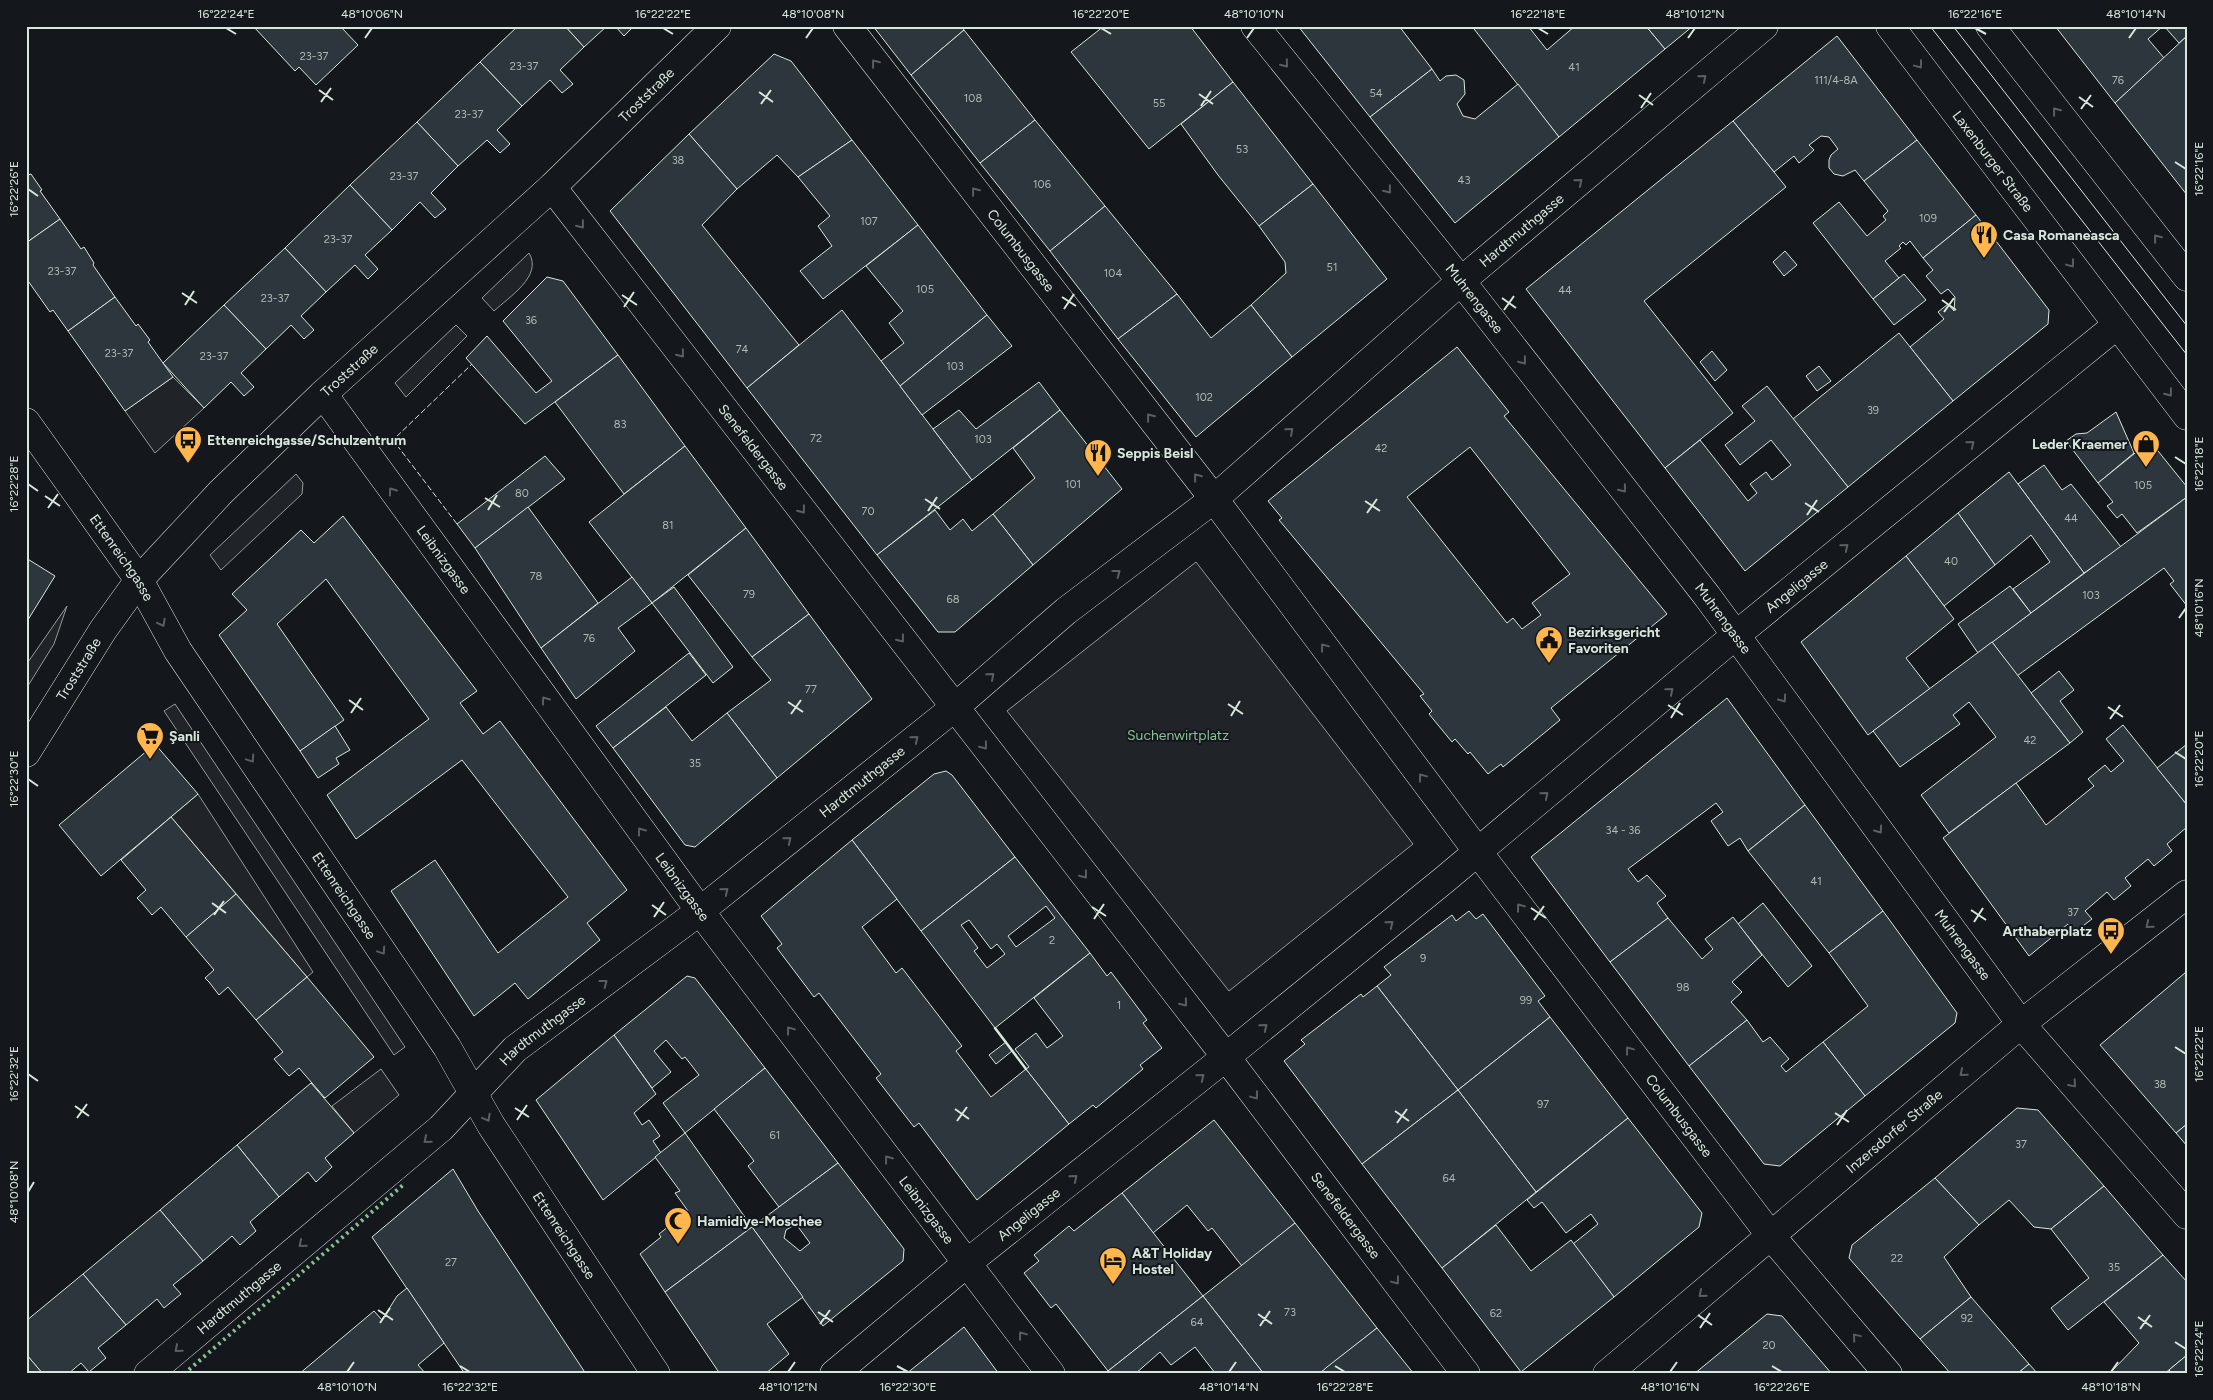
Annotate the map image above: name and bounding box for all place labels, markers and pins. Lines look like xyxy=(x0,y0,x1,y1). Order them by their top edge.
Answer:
restaurant icon: Casa Romaneasca xyxy=(1969,220,1999,259)
place label: Casa Romaneasca xyxy=(2003,227,2120,244)
bus stop icon: Ettenreichgasse/Schulzentrum xyxy=(173,425,203,464)
shop icon: Leder Kraemer xyxy=(2131,429,2161,468)
place label: Ettenreichgasse/Schulzentrum xyxy=(207,432,406,449)
place label: Leder Kraemer xyxy=(2032,436,2128,453)
restaurant icon: Seppis Beisl xyxy=(1083,438,1113,477)
place label: Seppis Beisl xyxy=(1117,445,1194,462)
place label: Bezirksgericht Favoriten xyxy=(1568,624,1661,657)
public building icon: Bezirksgericht Favoriten xyxy=(1534,625,1564,664)
supermarket icon: Şanli xyxy=(135,721,165,760)
place label: Şanli xyxy=(169,728,200,745)
bus stop icon: Arthaberplatz xyxy=(2096,916,2126,955)
place label: Arthaberplatz xyxy=(2003,923,2092,940)
mosque icon: Hamidiye-Moschee xyxy=(663,1206,693,1245)
place label: Hamidiye-Moschee xyxy=(697,1213,822,1230)
place label: A&T Holiday Hostel xyxy=(1132,1245,1213,1278)
hotel icon: A&T Holiday Hostel xyxy=(1098,1246,1128,1285)

